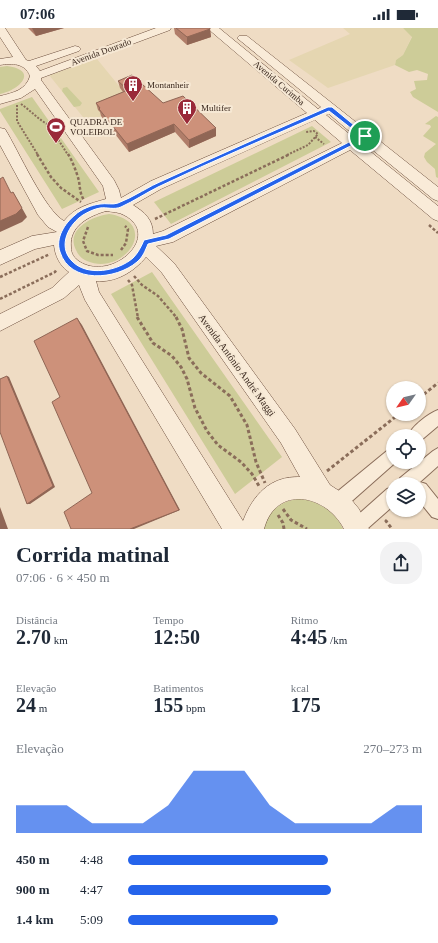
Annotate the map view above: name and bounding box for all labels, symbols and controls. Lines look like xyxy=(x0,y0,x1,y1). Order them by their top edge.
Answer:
text: 07:06 xyxy=(20,6,55,22)
street label: Avenida Dourado xyxy=(69,36,133,68)
street label: Avenida Curimba xyxy=(251,59,307,107)
building icon: Montanheir xyxy=(122,74,144,102)
place label: Montanheir xyxy=(147,80,189,90)
building icon: Multifer xyxy=(176,97,198,125)
place label: Multifer xyxy=(201,103,231,113)
sports icon: QUADRA DE VOLEIBOL xyxy=(45,116,67,144)
place label: QUADRA DE VOLEIBOL xyxy=(70,117,123,137)
pin xyxy=(348,119,382,153)
icon: arrive xyxy=(354,125,376,147)
street label: Avenida Antônio André Maggi xyxy=(196,312,278,418)
north arrow xyxy=(386,381,426,421)
map controls xyxy=(386,381,426,517)
button: locate xyxy=(386,429,426,469)
button: layers xyxy=(386,477,426,517)
text: Corrida matinal xyxy=(16,542,169,567)
button: share xyxy=(380,542,422,584)
text: 07:06 · 6 × 450 m xyxy=(16,570,110,585)
text: Distância xyxy=(16,614,58,626)
text: Tempo xyxy=(153,614,184,626)
text: Ritmo xyxy=(291,614,318,626)
text: 2.70 xyxy=(16,626,51,648)
text: 12:50 xyxy=(153,626,200,648)
text: 4:45 xyxy=(291,626,327,648)
text: km xyxy=(51,634,68,646)
text: /km xyxy=(327,634,347,646)
text: Elevação xyxy=(16,682,56,694)
text: Batimentos xyxy=(153,682,203,694)
text: kcal xyxy=(291,682,309,694)
text: 24 xyxy=(16,694,36,716)
text: 155 xyxy=(153,694,183,716)
text: 175 xyxy=(291,694,321,716)
text: m xyxy=(36,702,47,714)
text: bpm xyxy=(183,702,206,714)
text: Elevação xyxy=(16,741,64,756)
text: 270–273 m xyxy=(363,741,422,756)
text: 450 m xyxy=(16,852,50,867)
text: 4:48 xyxy=(80,852,103,867)
text: 900 m xyxy=(16,882,50,897)
text: 4:47 xyxy=(80,882,103,897)
text: 1.4 km xyxy=(16,912,54,927)
text: 5:09 xyxy=(80,912,103,927)

